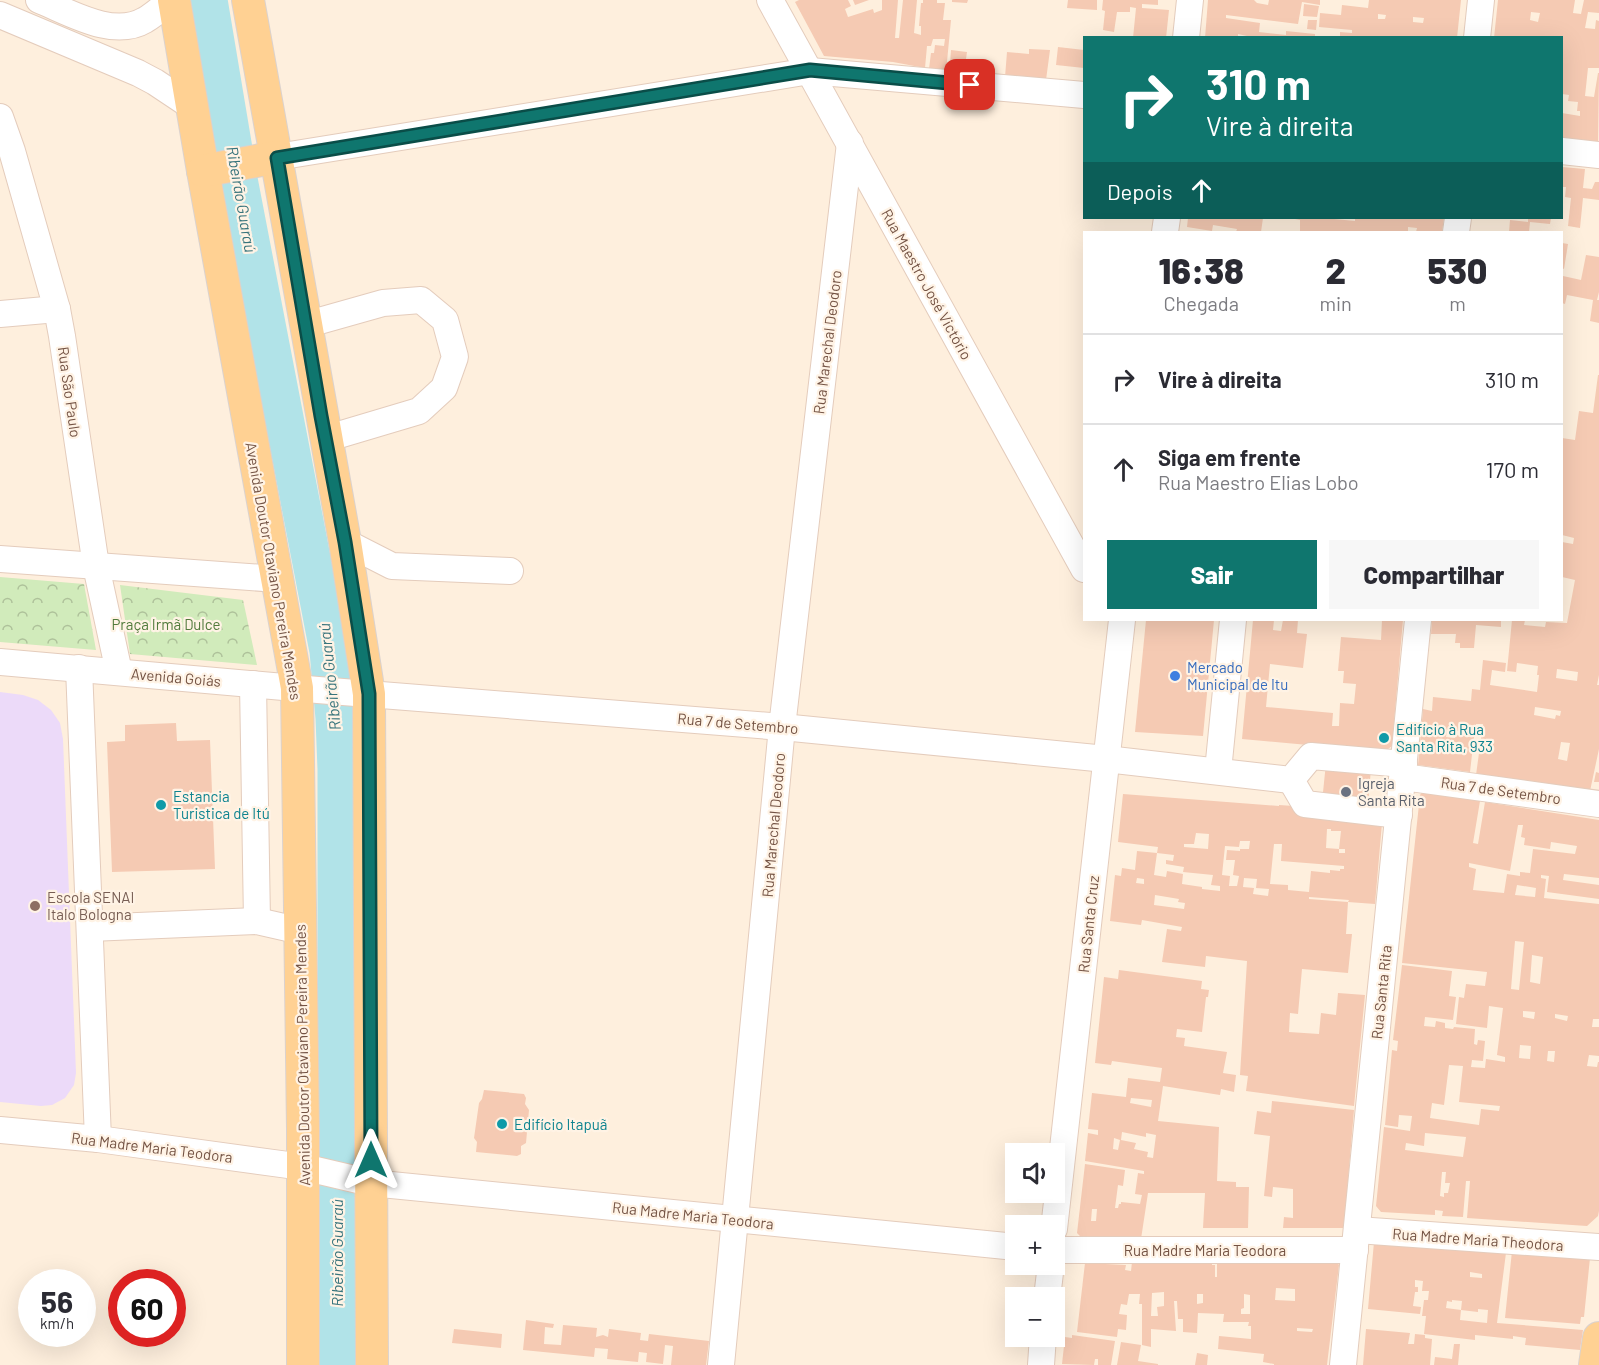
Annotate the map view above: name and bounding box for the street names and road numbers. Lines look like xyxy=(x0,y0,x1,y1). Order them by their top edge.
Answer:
street label: Rua Maestro José Victório xyxy=(878,205,976,363)
street label: Rua Marechal Deodoro xyxy=(809,269,845,415)
street label: Rua São Paulo xyxy=(55,345,85,439)
street label: Avenida Doutor Otaviano Pereira Mendes xyxy=(242,441,306,701)
street label: Avenida Goiás xyxy=(130,664,222,690)
street label: Rua 7 de Setembro xyxy=(677,709,799,737)
street label: Rua Marechal Deodoro xyxy=(758,752,788,898)
street label: Rua 7 de Setembro xyxy=(1440,773,1562,807)
street label: Rua Santa Cruz xyxy=(1074,874,1102,974)
street label: Avenida Doutor Otaviano Pereira Mendes xyxy=(291,924,313,1186)
street label: Rua Santa Rita xyxy=(1367,944,1395,1040)
street label: Rua Madre Maria Teodora xyxy=(70,1128,234,1166)
street label: Rua Madre Maria Teodora xyxy=(611,1198,775,1232)
street label: Rua Madre Maria Theodora xyxy=(1392,1224,1564,1254)
street label: Rua Madre Maria Teodora xyxy=(1124,1241,1286,1259)

